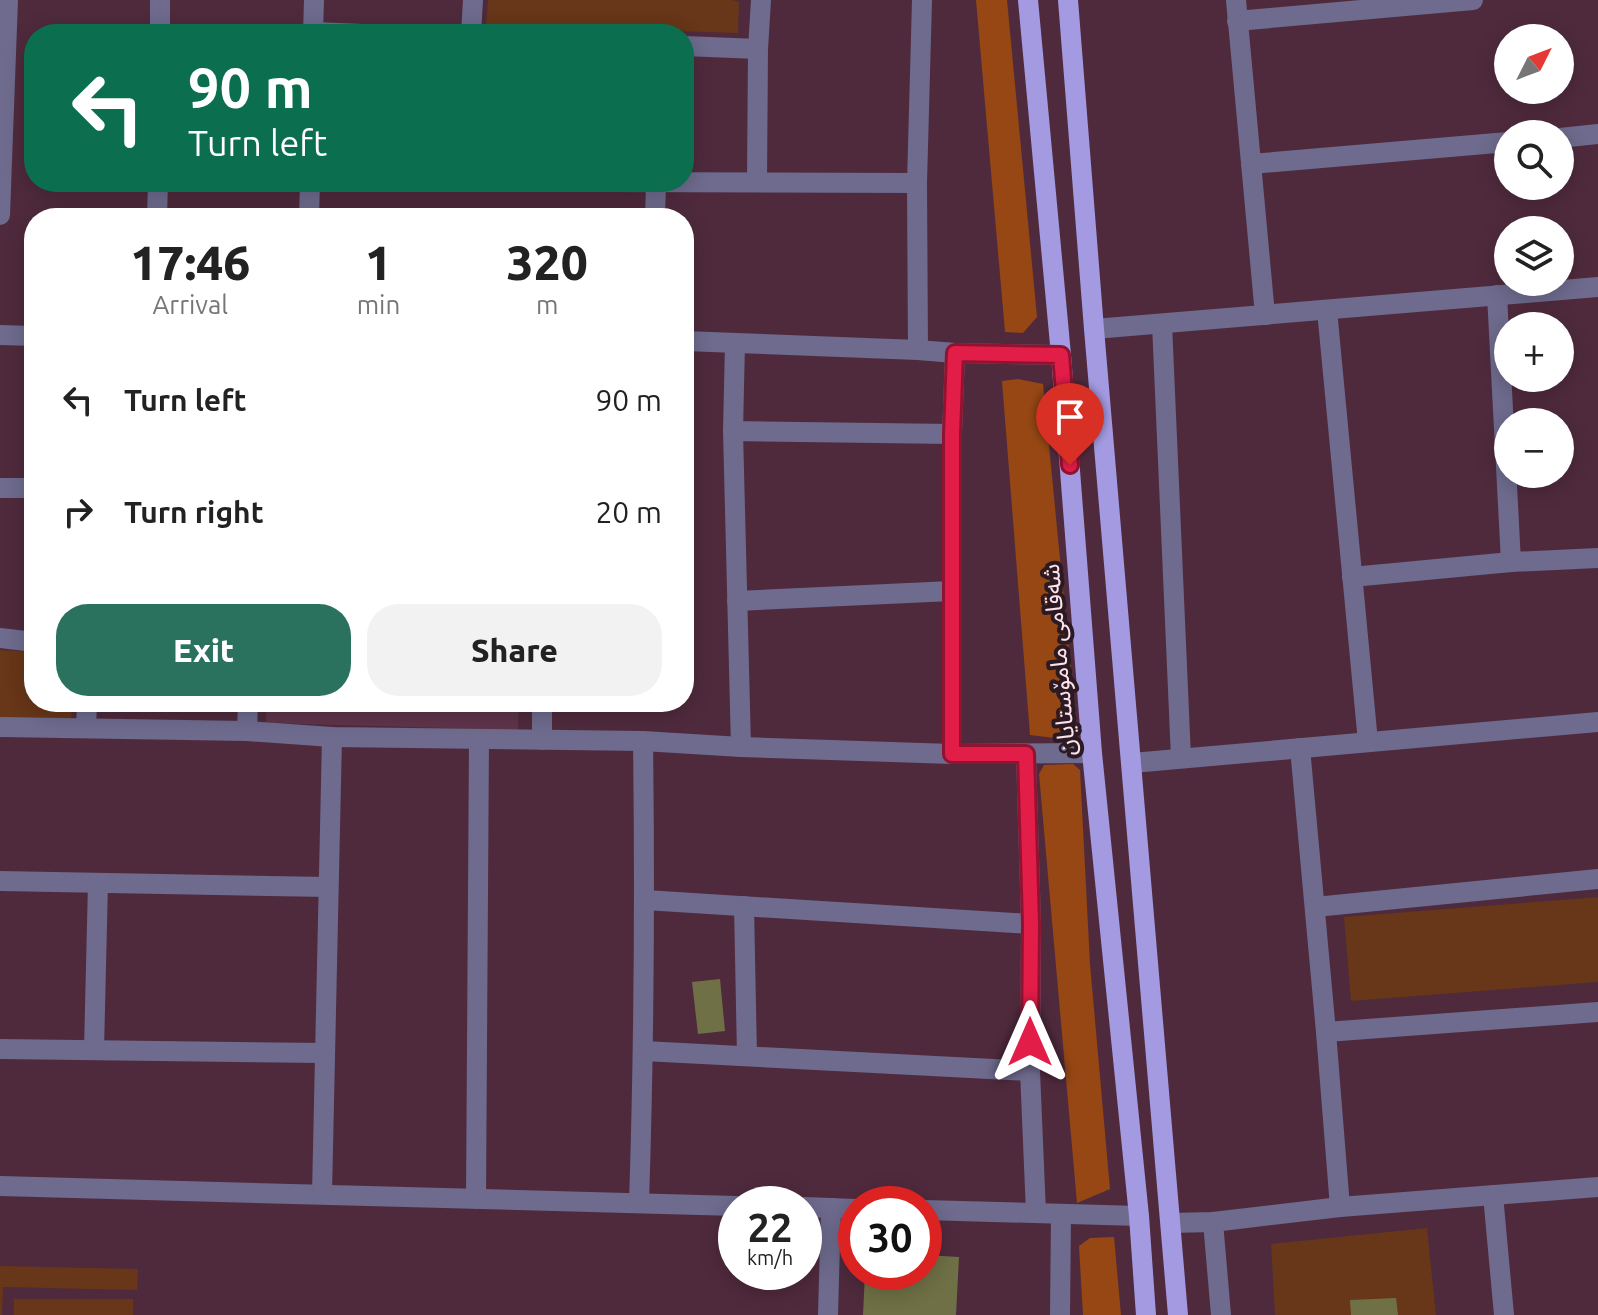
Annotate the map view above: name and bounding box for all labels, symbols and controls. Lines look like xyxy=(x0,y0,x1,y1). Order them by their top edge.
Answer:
north arrow xyxy=(1494,24,1574,104)
map controls xyxy=(1494,24,1574,488)
icon: left xyxy=(56,56,160,160)
text: 90 m xyxy=(188,56,313,119)
button: search xyxy=(1494,120,1574,200)
text: Turn left xyxy=(188,122,327,163)
button: layers xyxy=(1494,216,1574,296)
text: 17:46 xyxy=(130,235,250,289)
text: 1 xyxy=(365,235,392,289)
text: 320 xyxy=(507,235,588,289)
text: Arrival xyxy=(152,290,228,319)
text: min xyxy=(357,290,400,319)
text: m xyxy=(536,290,558,319)
button: + xyxy=(1494,312,1574,392)
icon: left xyxy=(56,378,100,422)
text: Turn left xyxy=(124,383,246,417)
text: 90 m xyxy=(595,383,662,417)
pin xyxy=(1036,383,1104,465)
icon: arrive xyxy=(1048,395,1092,439)
button: − xyxy=(1494,408,1574,488)
icon: right xyxy=(56,490,100,534)
text: Turn right xyxy=(124,495,264,529)
text: 20 m xyxy=(595,495,662,529)
street label: شەقامی مامۆستایان xyxy=(1037,563,1081,757)
button: Exit xyxy=(56,604,351,696)
button: Share xyxy=(367,604,662,696)
position arrow xyxy=(988,1000,1072,1084)
speed limit sign: 30 xyxy=(838,1186,942,1290)
text: 22 xyxy=(747,1205,793,1250)
text: km/h xyxy=(747,1246,793,1269)

